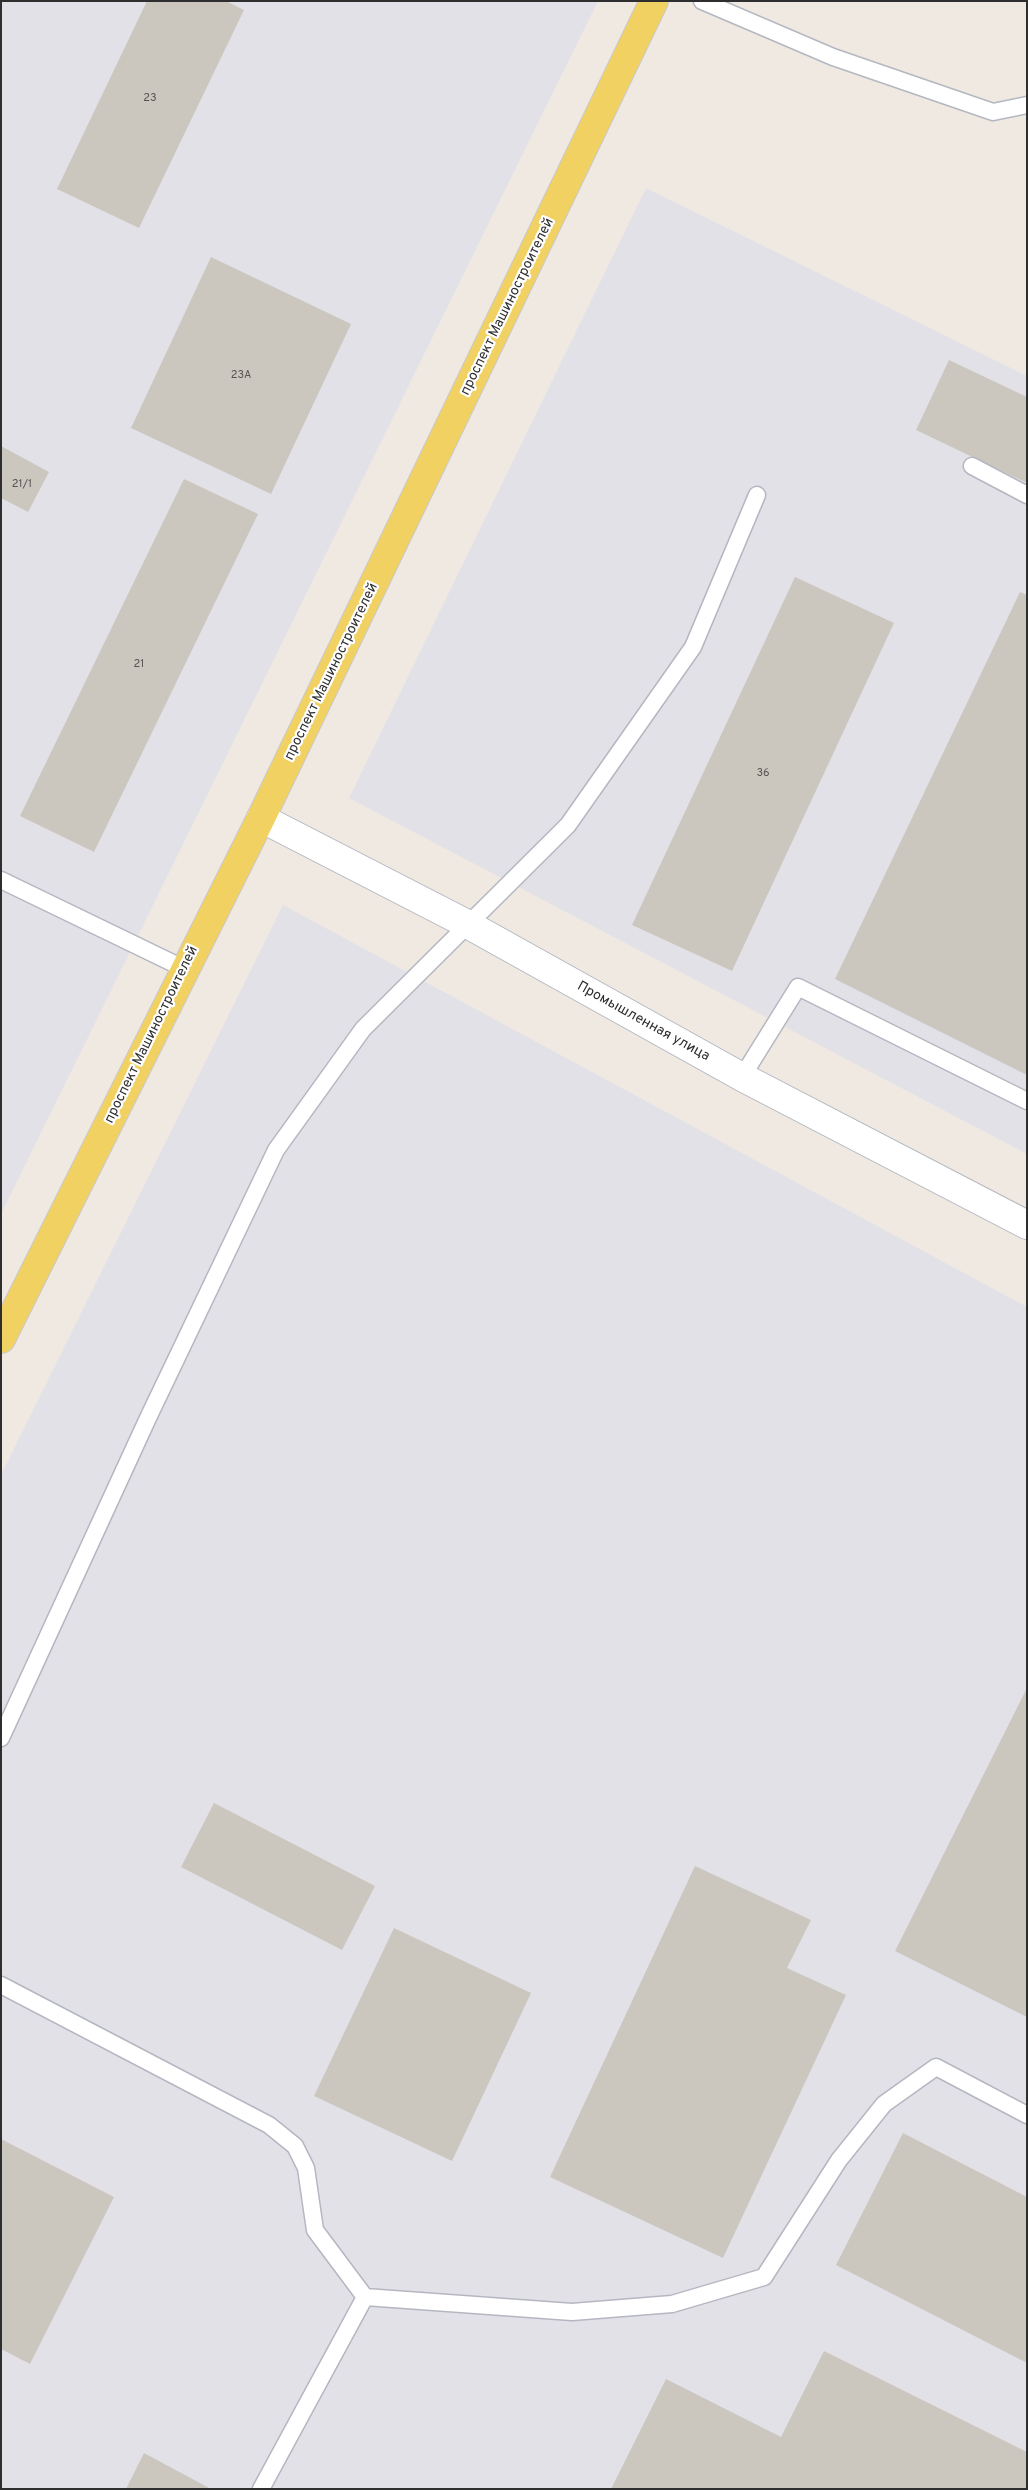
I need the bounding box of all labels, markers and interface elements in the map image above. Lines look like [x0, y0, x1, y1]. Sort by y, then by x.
house number: 23 [143, 92, 157, 106]
street label: проспект Машиностроителей [458, 216, 558, 398]
house number: 23А [231, 369, 251, 383]
house number: 21/1 [12, 478, 32, 492]
street label: проспект Машиностроителей [282, 581, 382, 763]
house number: 21 [134, 658, 144, 672]
house number: 36 [756, 767, 770, 781]
street label: проспект Машиностроителей [102, 944, 202, 1126]
street label: Промышленная улица [574, 978, 712, 1066]

